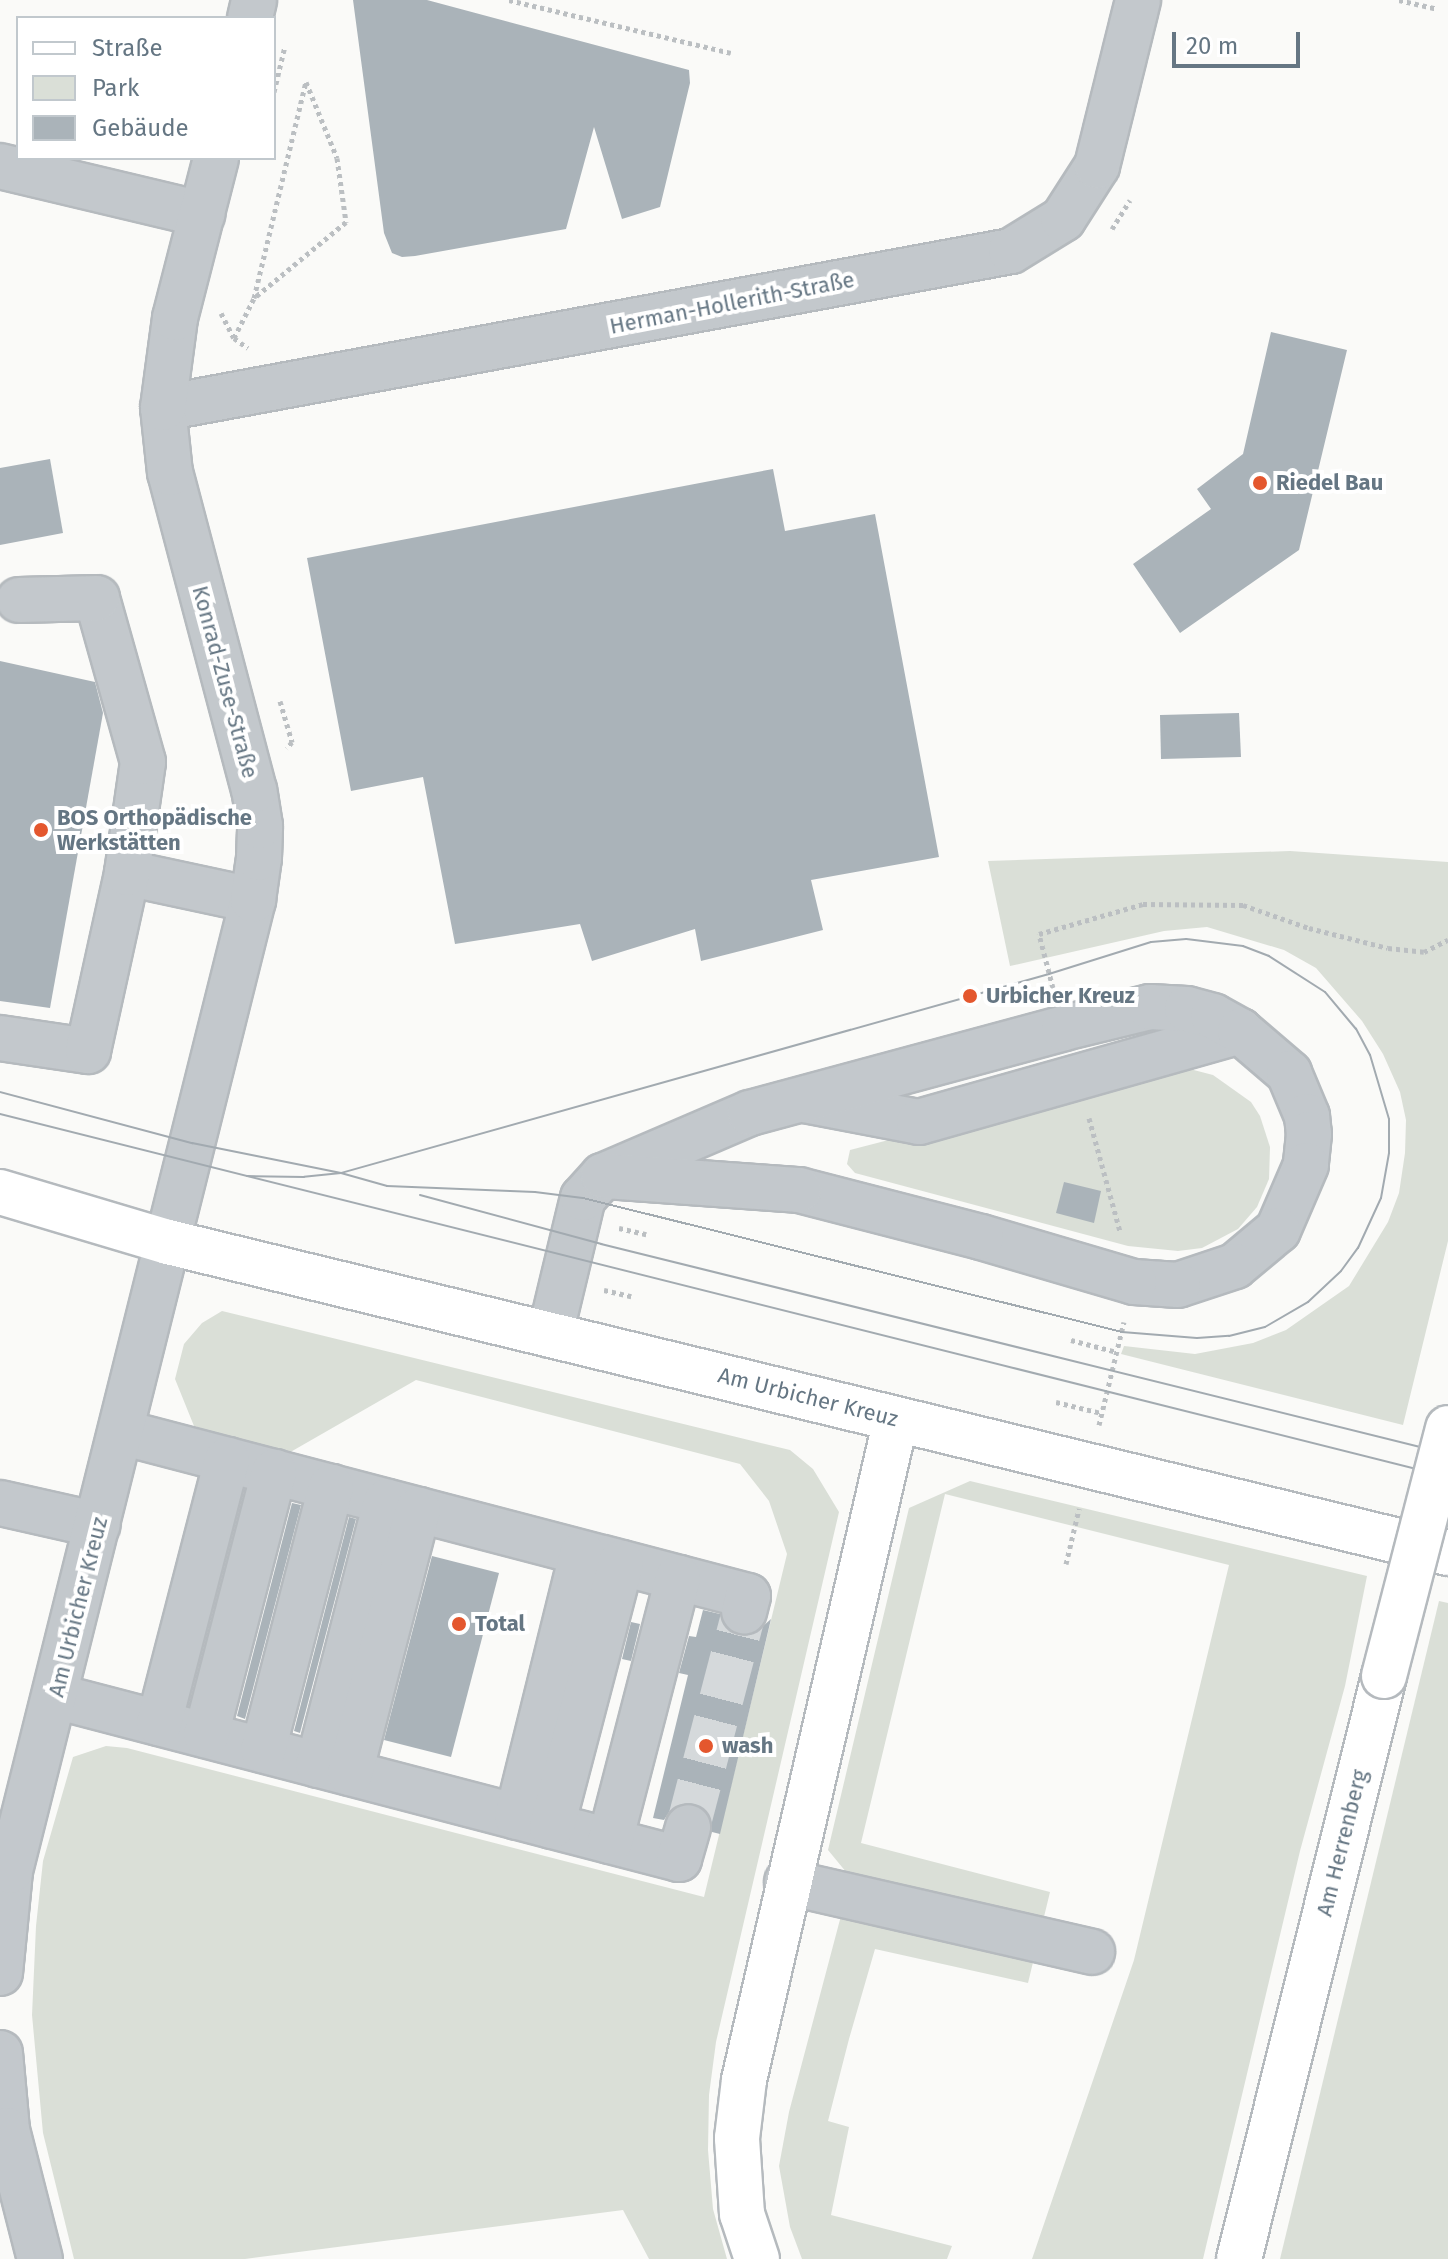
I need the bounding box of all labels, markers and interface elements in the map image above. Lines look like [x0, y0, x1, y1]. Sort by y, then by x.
legend [16, 16, 276, 160]
scale bar [1176, 16, 1304, 66]
text: 20 m [1186, 32, 1238, 60]
text: Straße [92, 34, 163, 62]
text: Park [92, 74, 139, 102]
text: Gebäude [92, 114, 189, 142]
street label: Herman-Hollerith-Straße [607, 266, 857, 340]
place label: Riedel Bau [1276, 470, 1383, 496]
marker: Riedel Bau [1251, 474, 1269, 492]
street label: Konrad-Zuse-Straße [187, 583, 263, 781]
place label: BOS Orthopädische Werkstätten [57, 804, 252, 856]
marker: BOS Orthopädische Werkstätten [32, 821, 50, 839]
place label: Urbicher Kreuz [986, 983, 1135, 1009]
marker: Urbicher Kreuz [961, 987, 979, 1005]
street label: Am Urbicher Kreuz [715, 1362, 901, 1432]
street label: Am Urbicher Kreuz [43, 1514, 113, 1700]
place label: Total [475, 1611, 525, 1637]
marker: Total [450, 1615, 468, 1633]
place label: wash [722, 1733, 773, 1759]
marker: wash [697, 1737, 715, 1755]
street label: Am Herrenberg [1311, 1767, 1373, 1919]

